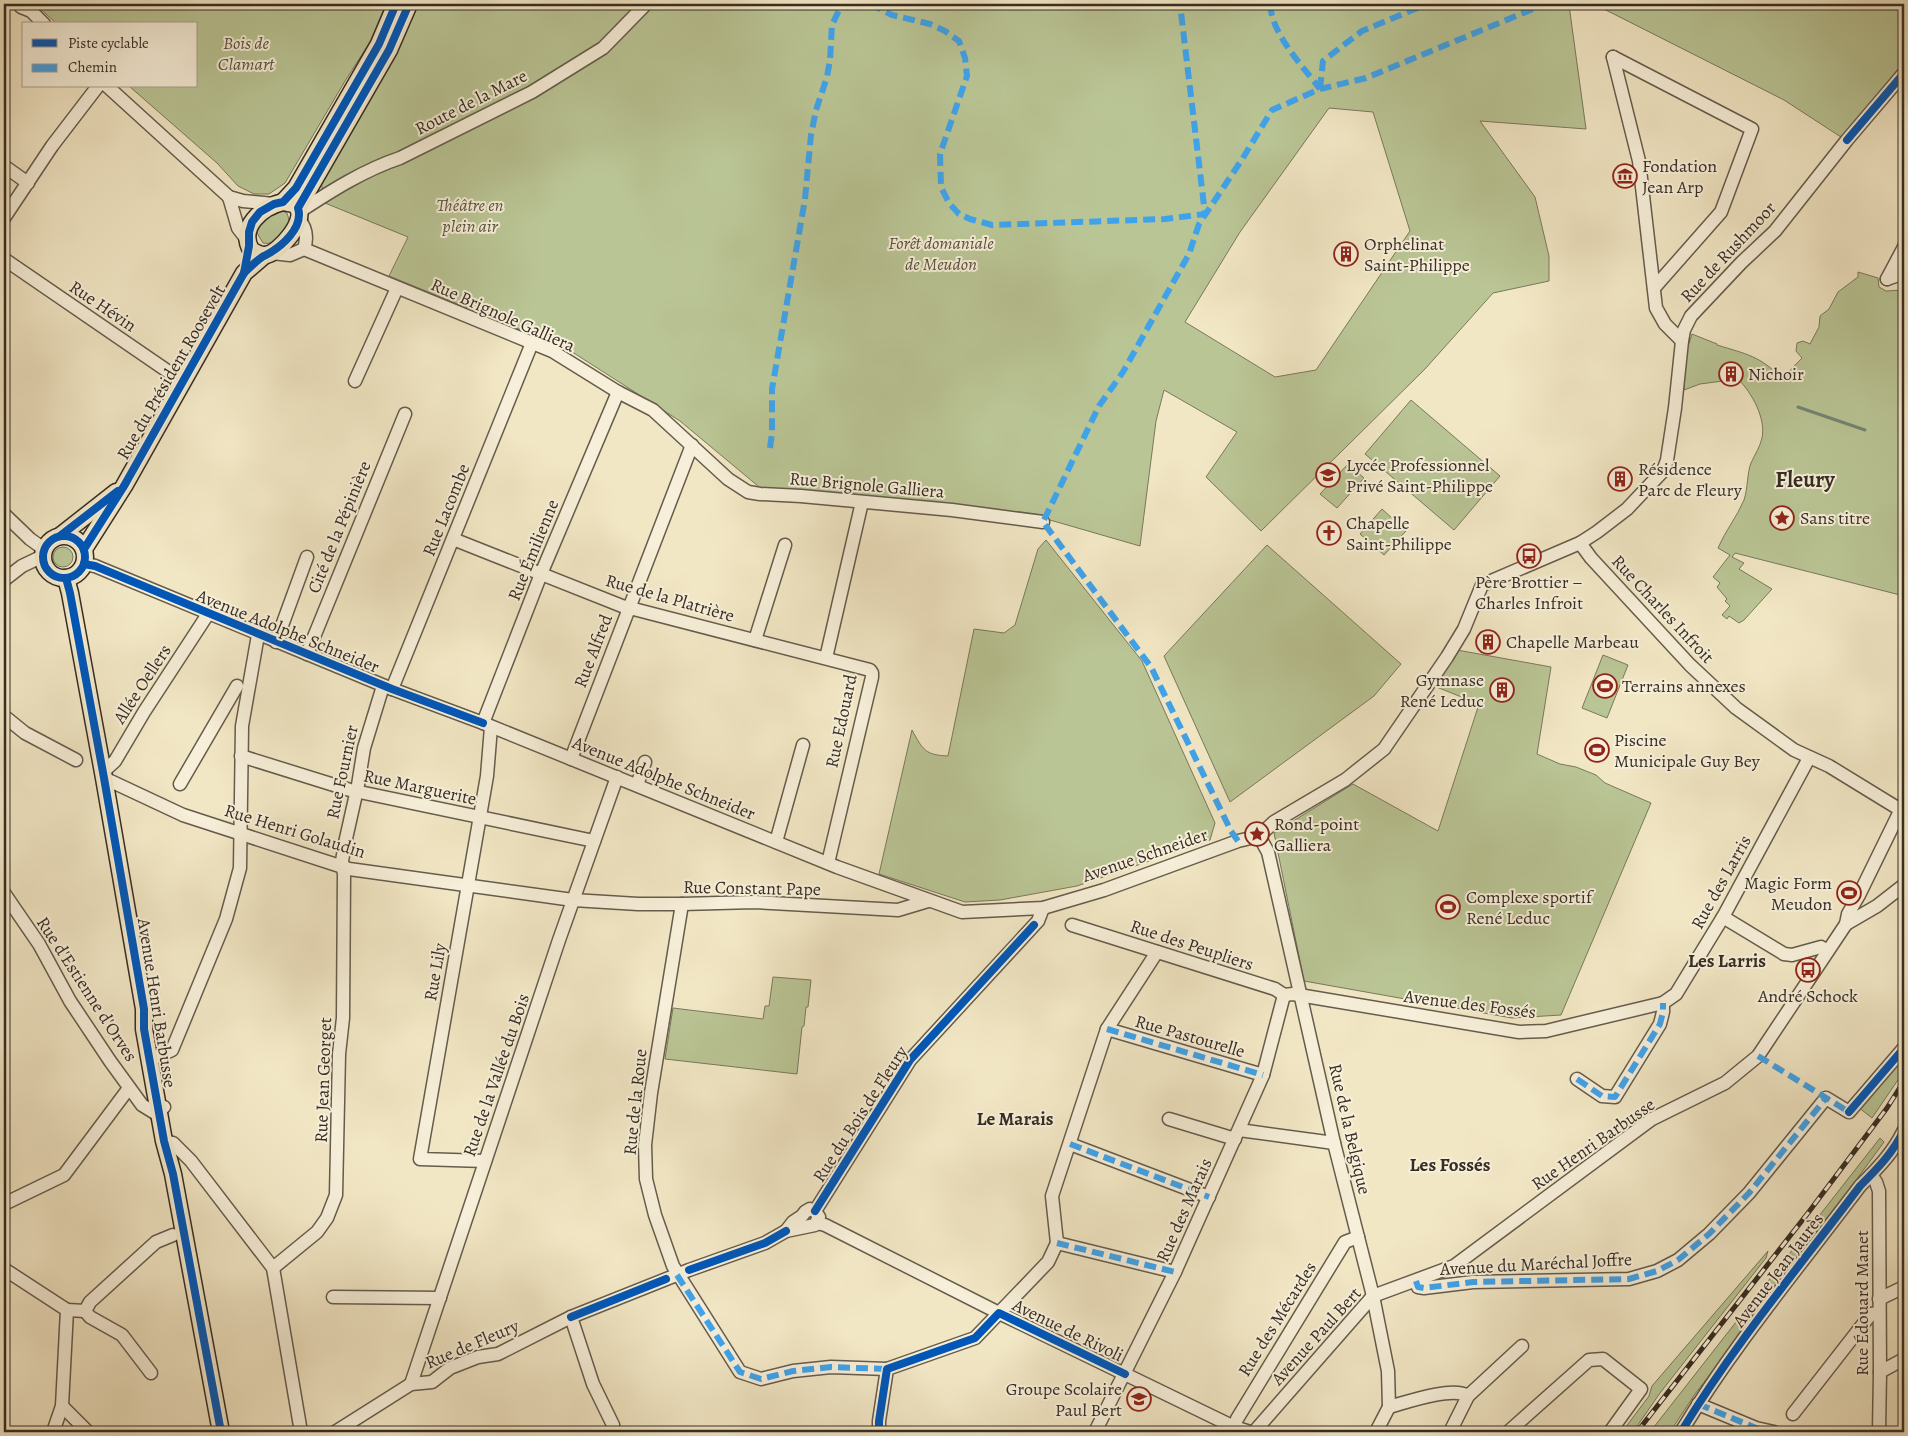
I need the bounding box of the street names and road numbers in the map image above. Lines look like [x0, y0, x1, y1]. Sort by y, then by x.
street label: Route de la Mare [411, 63, 531, 141]
street label: Rue de Rushmoor [1675, 196, 1781, 308]
street label: Rue Brignole Galliera [427, 272, 579, 358]
street label: Rue Hévin [65, 275, 141, 337]
street label: Rue du Président Roosevelt [111, 280, 231, 464]
street label: Cité de la Pépinière [302, 457, 376, 597]
street label: Rue Lacombe [417, 460, 475, 560]
street label: Rue Brignole Galliera [789, 466, 946, 504]
street label: Rue Émilienne [502, 496, 564, 604]
street label: Rue Charles Infroit [1606, 550, 1720, 668]
street label: Rue de la Platrière [603, 568, 737, 628]
street label: Avenue Adolphe Schneider [192, 583, 383, 679]
street label: Rue Alfred [568, 611, 618, 691]
street label: Allée Oellers [107, 640, 177, 729]
street label: Rue Edouard [819, 672, 863, 770]
street label: Rue Fournier [320, 723, 364, 821]
street label: Avenue Adolphe Schneider [568, 730, 759, 826]
street label: Rue Marguerite [361, 763, 479, 811]
street label: Rue Henri Golaudin [222, 798, 369, 864]
street label: Avenue Schneider [1078, 822, 1211, 888]
street label: Rue des Larris [1685, 831, 1757, 933]
street label: Rue Constant Pape [683, 875, 821, 901]
street label: Rue d'Estienne d'Orves [31, 912, 143, 1066]
street label: Rue des Peupliers [1127, 914, 1257, 976]
street label: Avenue Henri Barbusse [132, 916, 182, 1089]
street label: Rue Lily [418, 940, 452, 1003]
street label: Avenue des Fossés [1402, 984, 1537, 1024]
street label: Rue de la Vallée du Bois [457, 990, 535, 1160]
street label: Rue Pastourelle [1132, 1009, 1248, 1063]
street label: Rue Jean Georget [309, 1017, 337, 1143]
street label: Rue du Bois de Fleury [807, 1040, 914, 1187]
street label: Rue de la Roue [617, 1048, 653, 1156]
street label: Rue de la Belgique [1323, 1061, 1377, 1197]
street label: Rue Henri Barbusse [1526, 1092, 1660, 1196]
street label: Rue des Marais [1150, 1154, 1218, 1266]
street label: Avenue Jean Jaurès [1726, 1208, 1829, 1333]
street label: Rue Édouard Manet [1850, 1230, 1874, 1376]
street label: Avenue du Maréchal Joffre [1438, 1247, 1633, 1281]
street label: Rue des Mécardes [1232, 1257, 1322, 1381]
street label: Avenue Paul Bert [1265, 1282, 1367, 1391]
street label: Avenue de Rivoli [1008, 1292, 1127, 1367]
street label: Rue de Fleury [421, 1313, 523, 1375]

